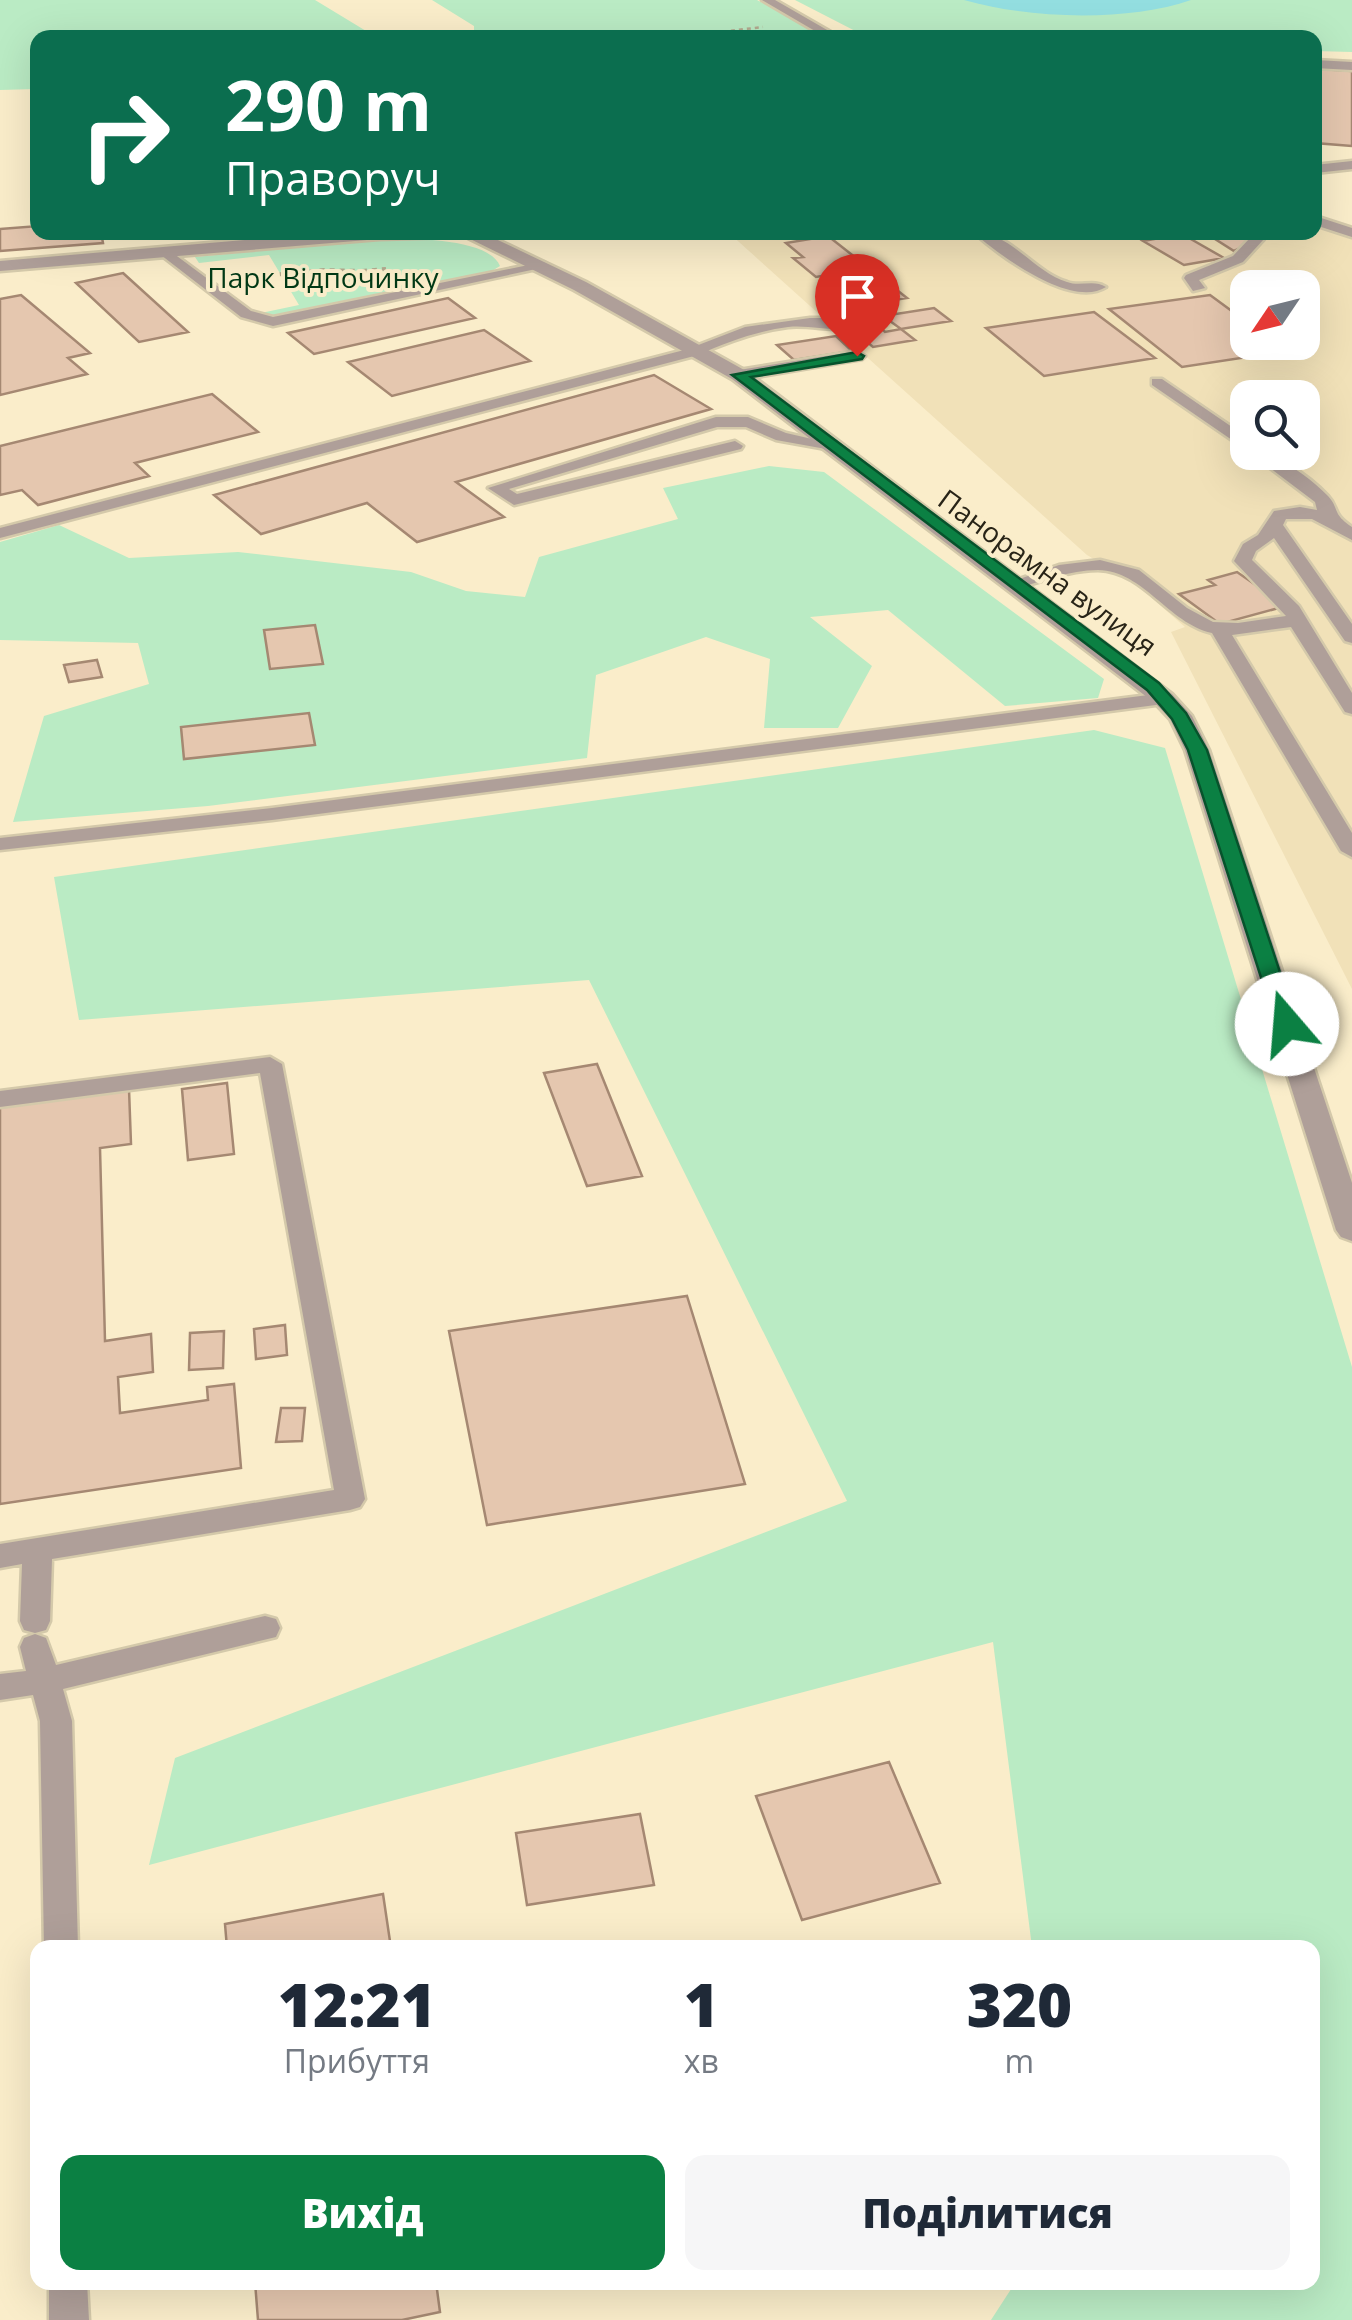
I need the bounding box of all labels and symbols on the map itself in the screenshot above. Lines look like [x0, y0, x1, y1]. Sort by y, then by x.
pin [815, 254, 900, 357]
park label: Парк Відпочинку [207, 258, 440, 296]
north arrow [1230, 270, 1320, 360]
street label: Панорамна вулиця [931, 480, 1165, 664]
position arrow [1235, 972, 1339, 1076]

